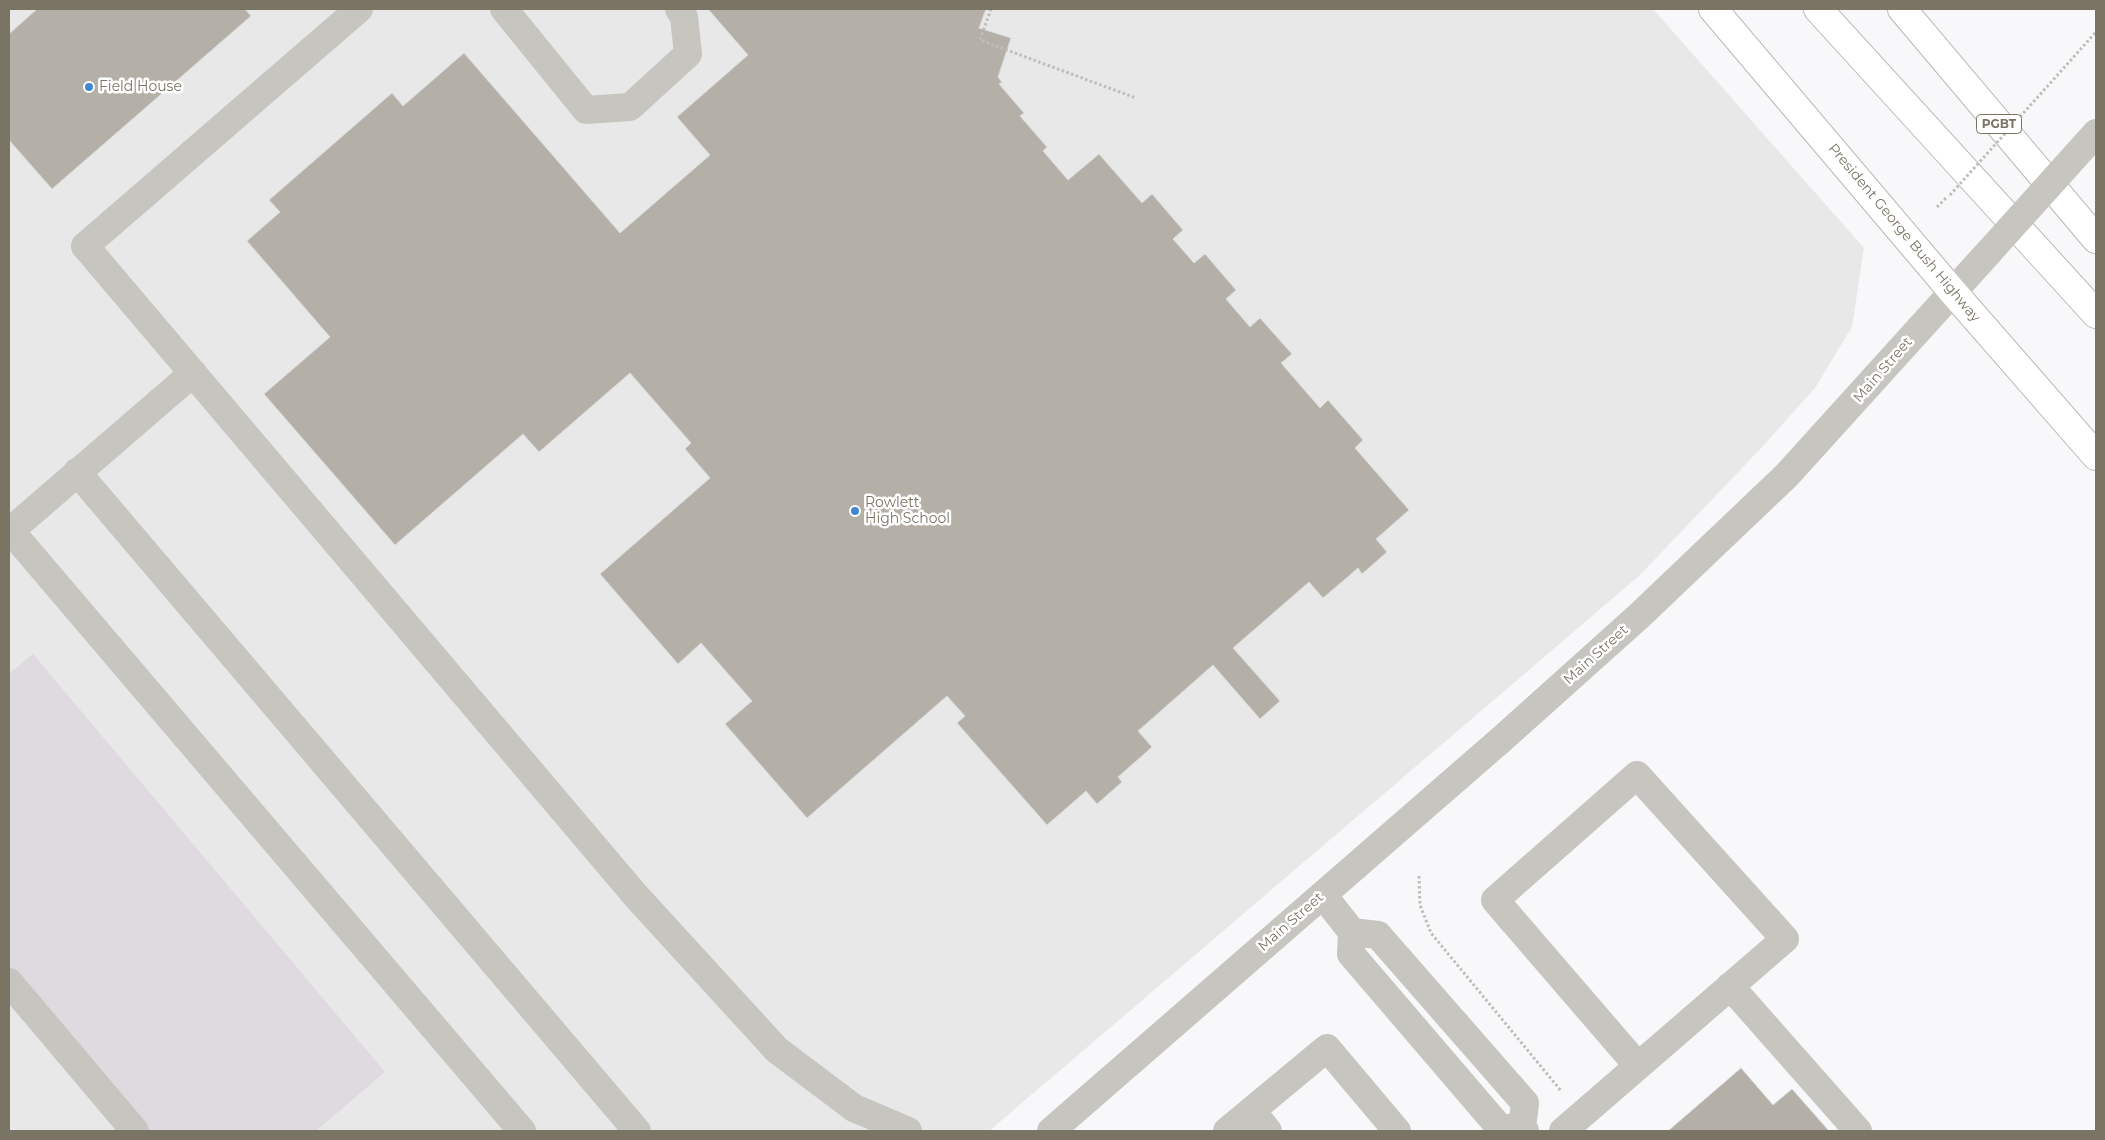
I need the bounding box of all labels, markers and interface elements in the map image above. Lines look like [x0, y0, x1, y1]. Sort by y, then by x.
place label: Field House [99, 79, 182, 95]
marker: Field House [83, 81, 95, 93]
road number: PGBT [1976, 115, 2022, 134]
street label: President George Bush Highway [1824, 140, 1984, 326]
street label: Main Street [1850, 334, 1916, 406]
place label: Rowlett High School [865, 495, 950, 528]
marker: Rowlett High School [849, 505, 861, 517]
street label: Main Street [1560, 622, 1632, 688]
street label: Main Street [1255, 889, 1327, 955]

